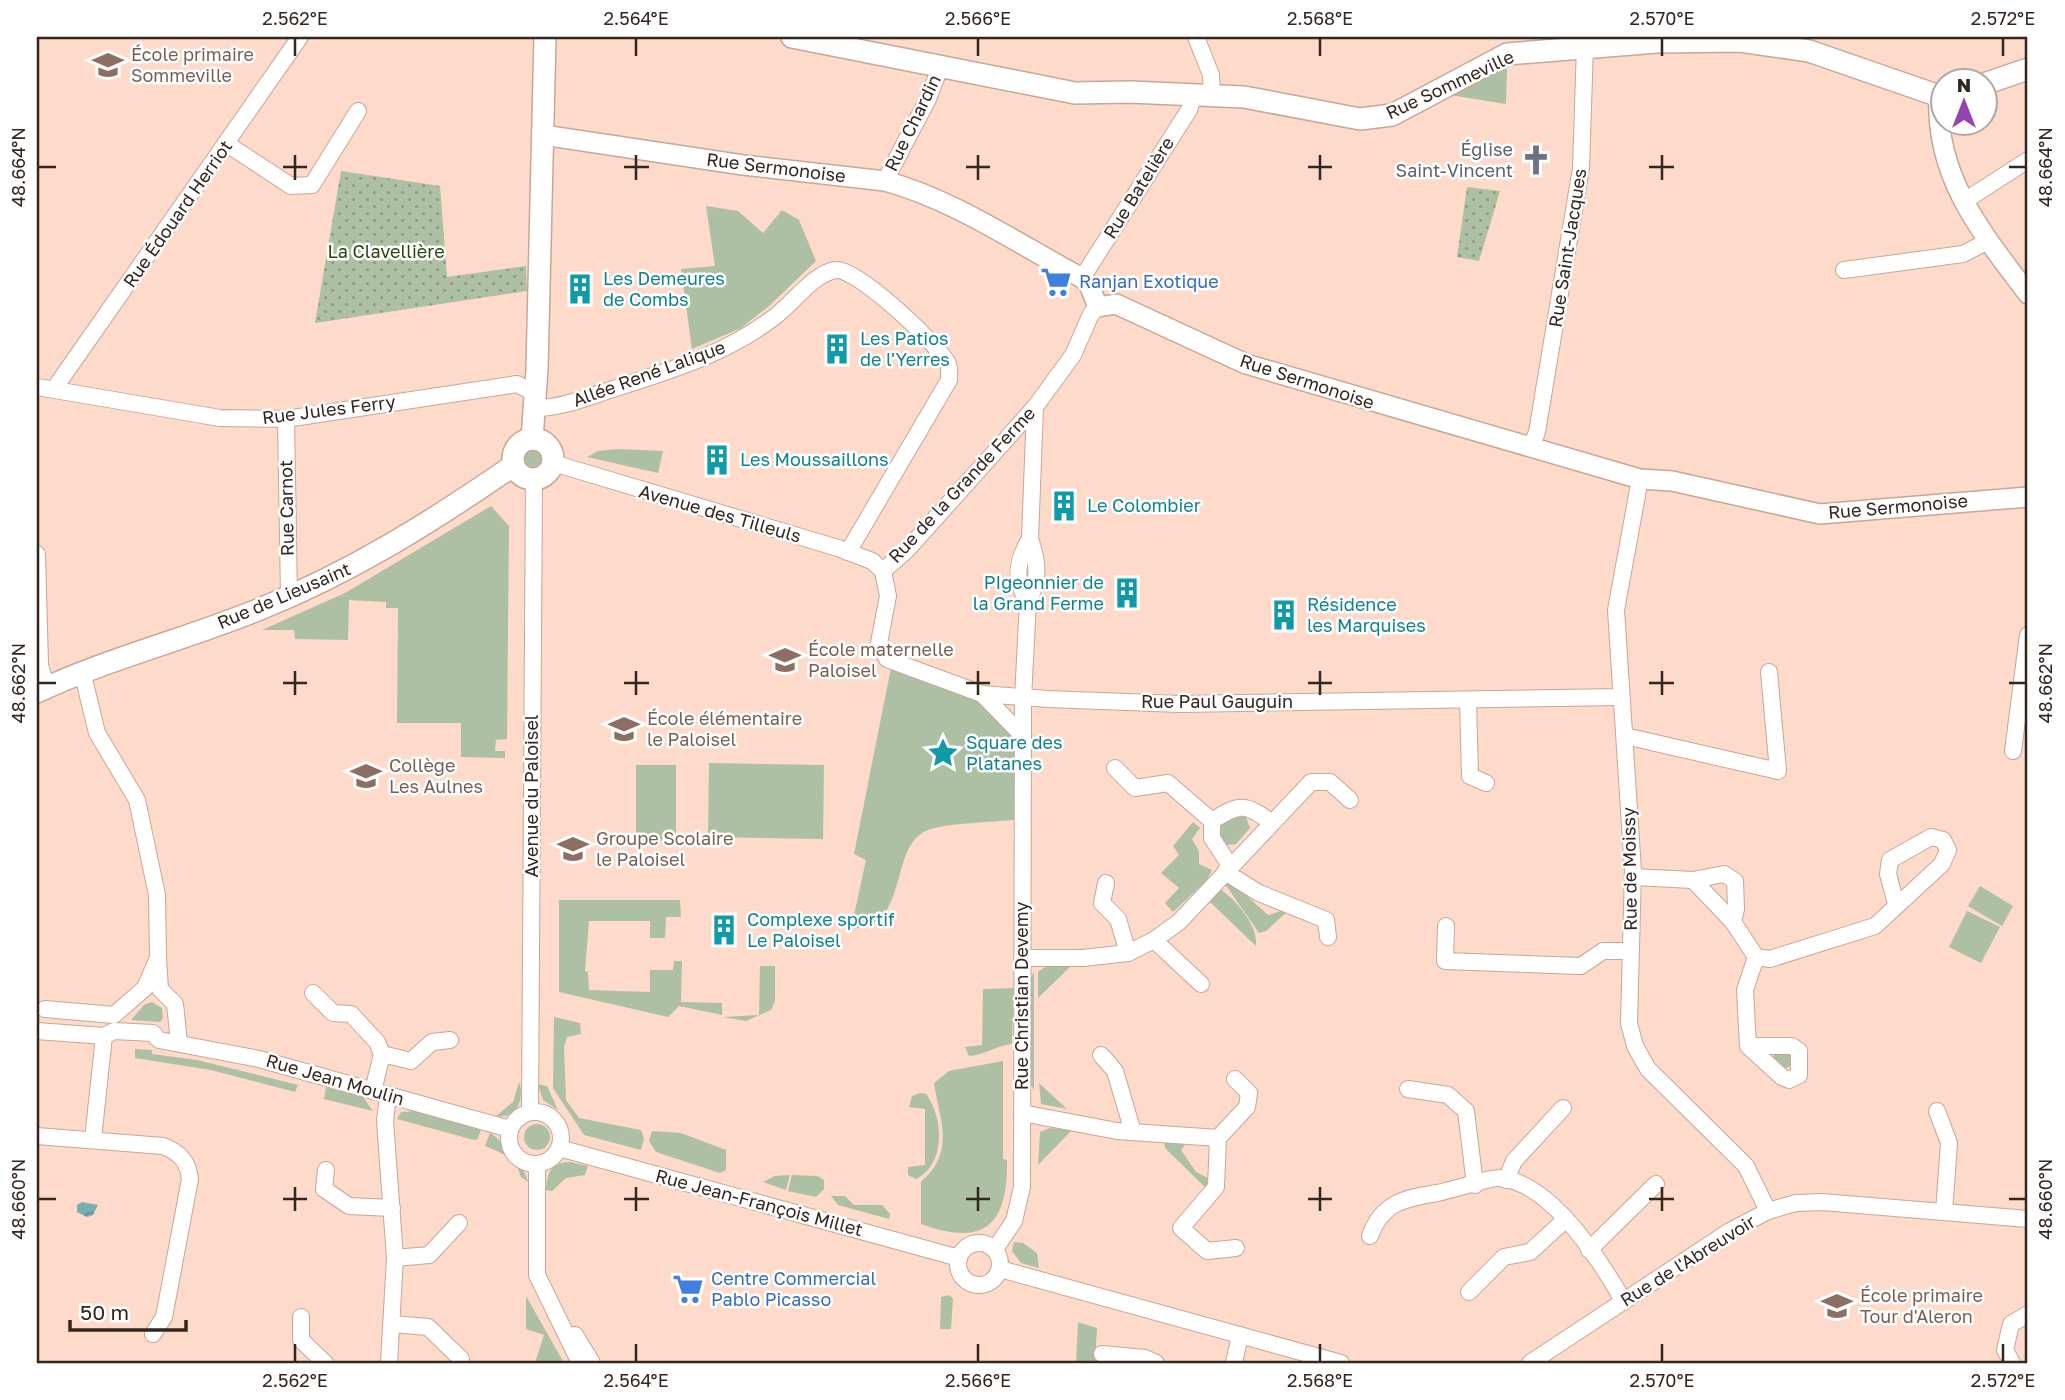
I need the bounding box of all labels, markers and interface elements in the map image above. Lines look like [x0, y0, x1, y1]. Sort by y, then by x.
text: 2.562°E [262, 7, 328, 29]
text: 2.564°E [603, 7, 669, 29]
text: 2.566°E [945, 7, 1011, 29]
text: 2.568°E [1287, 7, 1353, 29]
text: 2.570°E [1630, 7, 1694, 29]
text: 2.572°E [1971, 7, 2035, 29]
place label: École primaire Sommeville [131, 43, 254, 86]
street label: Rue Sommeville [1382, 45, 1517, 123]
school or university icon: École primaire Sommeville [91, 48, 125, 82]
north arrow [1928, 66, 1998, 136]
street label: Rue Chardin [879, 71, 945, 175]
text: N [1957, 73, 1971, 96]
text: 48.664°N [7, 127, 29, 207]
text: 48.664°N [2034, 127, 2056, 207]
street label: Rue Batelière [1098, 133, 1178, 242]
street label: Rue Édouard Herriot [118, 136, 236, 291]
place label: Église Saint-Vincent [1396, 138, 1513, 181]
church icon: Église Saint-Vincent [1519, 143, 1553, 177]
street label: Rue Sermonoise [705, 148, 847, 186]
street label: Rue Saint-Jacques [1544, 167, 1590, 329]
park label: La Clavellière [327, 240, 445, 262]
supermarket icon: Ranjan Exotique [1039, 265, 1073, 299]
place label: Les Demeures de Combs [603, 267, 725, 310]
place label: Ranjan Exotique [1079, 270, 1219, 292]
building icon: Les Demeures de Combs [563, 272, 597, 306]
place label: Les Patios de l'Yerres [860, 327, 950, 370]
building icon: Les Patios de l'Yerres [820, 332, 854, 366]
street label: Allée René Lalique [569, 335, 728, 411]
street label: Rue Sermonoise [1237, 349, 1377, 413]
street label: Rue Jules Ferry [261, 390, 397, 428]
street label: Rue de la Grande Ferme [883, 402, 1039, 567]
building icon: Les Moussaillons [700, 443, 734, 477]
place label: Les Moussaillons [740, 448, 889, 470]
street label: Rue Carnot [274, 460, 298, 556]
street label: Avenue des Tilleuls [637, 479, 804, 547]
building icon: Le Colombier [1047, 489, 1081, 523]
street label: Rue Sermonoise [1827, 489, 1969, 523]
place label: Le Colombier [1087, 494, 1201, 516]
street label: Rue de Lieusaint [214, 557, 354, 633]
place label: PIgeonnier de la Grand Ferme [973, 571, 1104, 614]
building icon: PIgeonnier de la Grand Ferme [1110, 576, 1144, 610]
place label: Résidence les Marquises [1307, 593, 1426, 636]
building icon: Résidence les Marquises [1267, 598, 1301, 632]
place label: École maternelle Paloisel [808, 638, 954, 681]
text: 48.662°N [7, 643, 29, 723]
school or university icon: École maternelle Paloisel [768, 643, 802, 677]
text: 48.662°N [2034, 643, 2056, 723]
street label: Rue Paul Gauguin [1141, 690, 1293, 712]
place label: École élémentaire le Paloisel [647, 707, 802, 750]
school or university icon: École élémentaire le Paloisel [607, 712, 641, 746]
street label: Avenue du Paloisel [520, 714, 542, 878]
place label: Square des Platanes [966, 731, 1062, 774]
place icon: Square des Platanes [926, 736, 960, 770]
place label: Collège Les Aulnes [389, 754, 483, 797]
school or university icon: Collège Les Aulnes [349, 759, 383, 793]
street label: Rue de Moissy [1617, 807, 1641, 931]
place label: Groupe Scolaire le Paloisel [596, 827, 733, 870]
school or university icon: Groupe Scolaire le Paloisel [556, 832, 590, 866]
street label: Rue Christian Devemy [1010, 902, 1032, 1090]
place label: Complexe sportif Le Paloisel [747, 908, 895, 951]
building icon: Complexe sportif Le Paloisel [707, 913, 741, 947]
street label: Rue Jean Moulin [264, 1049, 407, 1109]
text: 48.660°N [7, 1159, 29, 1240]
text: 48.660°N [2034, 1159, 2056, 1240]
street label: Rue Jean-François Millet [653, 1164, 865, 1240]
street label: Rue de l'Abreuvoir [1616, 1210, 1759, 1311]
place label: Centre Commercial Pablo Picasso [711, 1267, 877, 1310]
supermarket icon: Centre Commercial Pablo Picasso [671, 1272, 705, 1306]
place label: École primaire Tour d'Aleron [1860, 1284, 1983, 1327]
scale bar [70, 1288, 186, 1332]
school or university icon: École primaire Tour d'Aleron [1820, 1289, 1854, 1323]
text: 50 m [80, 1299, 129, 1325]
text: 2.562°E [262, 1369, 328, 1391]
text: 2.564°E [603, 1369, 669, 1391]
text: 2.566°E [945, 1369, 1011, 1391]
text: 2.568°E [1287, 1369, 1353, 1391]
text: 2.570°E [1630, 1369, 1694, 1391]
text: 2.572°E [1971, 1369, 2035, 1391]

